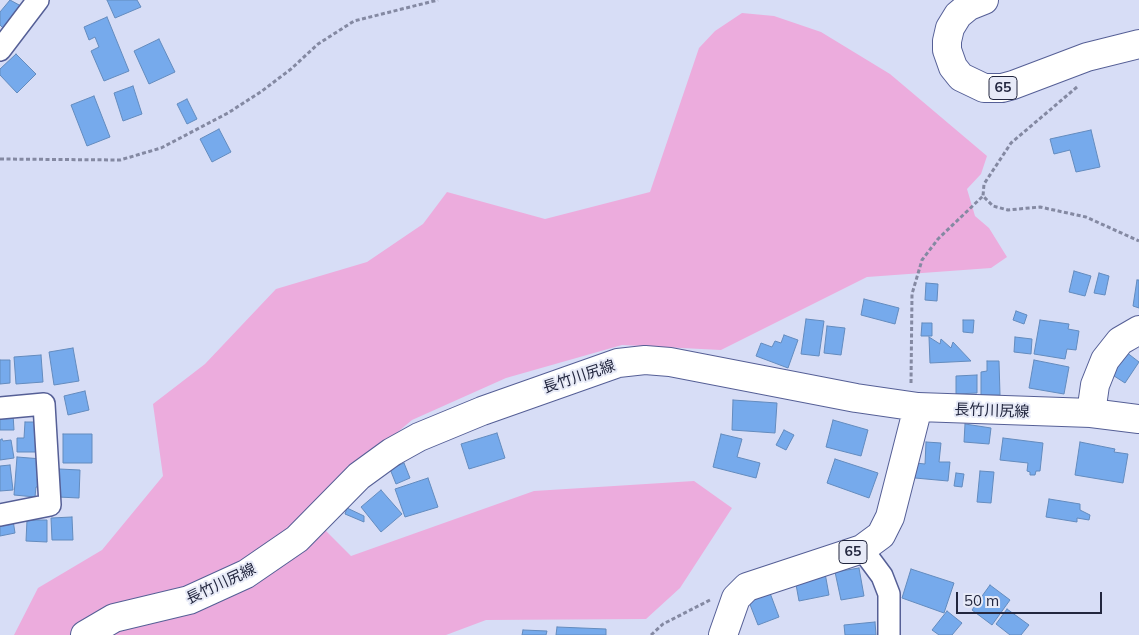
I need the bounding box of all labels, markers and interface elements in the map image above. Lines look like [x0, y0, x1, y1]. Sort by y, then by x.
road number: 65 [989, 76, 1017, 100]
street label: 長竹川尻線 [541, 357, 617, 397]
street label: 長竹川尻線 [954, 401, 1030, 421]
road number: 65 [839, 540, 867, 564]
street label: 長竹川尻線 [183, 560, 259, 608]
scale bar [959, 582, 1105, 614]
text: 50 m [964, 591, 999, 610]

